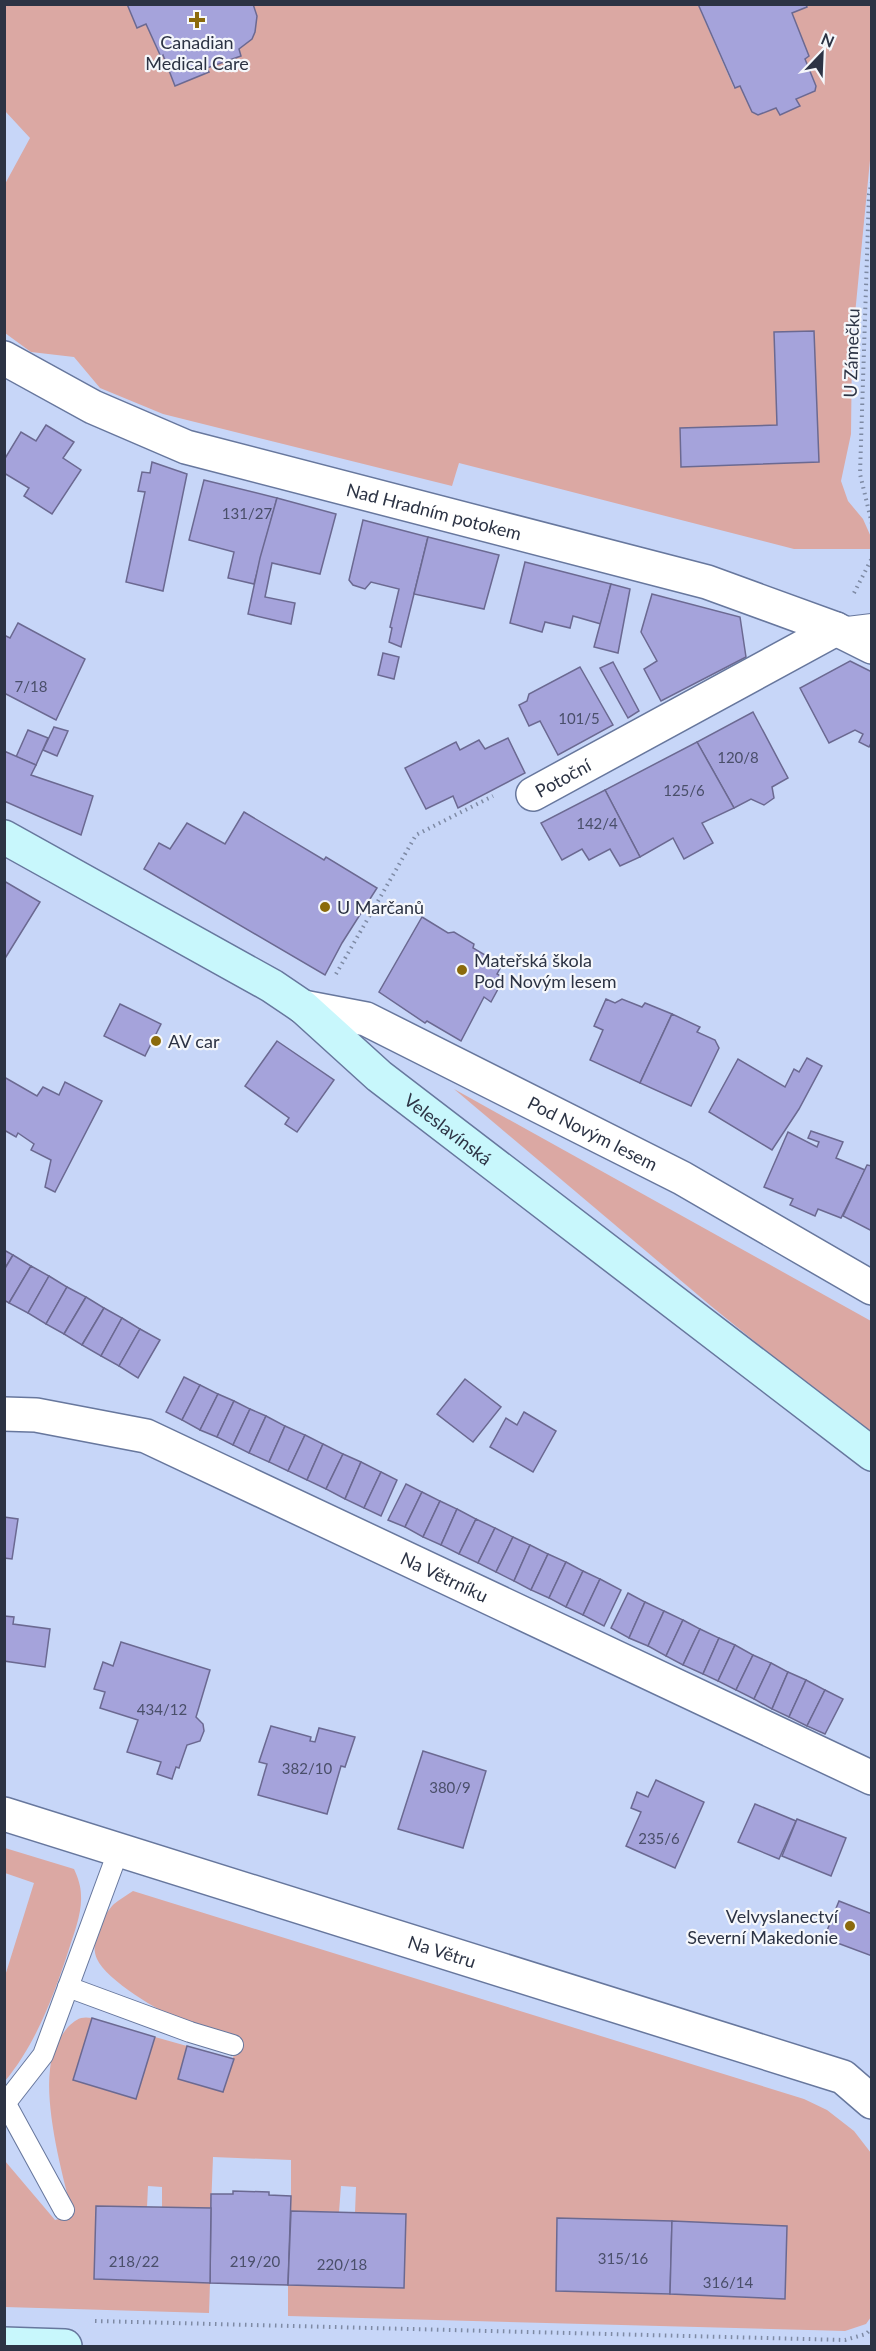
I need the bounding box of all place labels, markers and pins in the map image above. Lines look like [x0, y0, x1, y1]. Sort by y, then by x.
marker: Canadian Medical Care [188, 11, 206, 29]
place label: Canadian Medical Care [145, 31, 249, 74]
place label: U Marčanů [337, 896, 424, 918]
marker: U Marčanů [318, 900, 332, 914]
place label: Mateřská škola Pod Novým lesem [474, 949, 616, 992]
marker: Mateřská škola Pod Novým lesem [455, 963, 469, 977]
place label: AV car [168, 1030, 220, 1052]
marker: AV car [149, 1034, 163, 1048]
place label: Velvyslanectví Severní Makedonie [687, 1905, 839, 1948]
marker: Velvyslanectví Severní Makedonie [843, 1919, 857, 1933]

